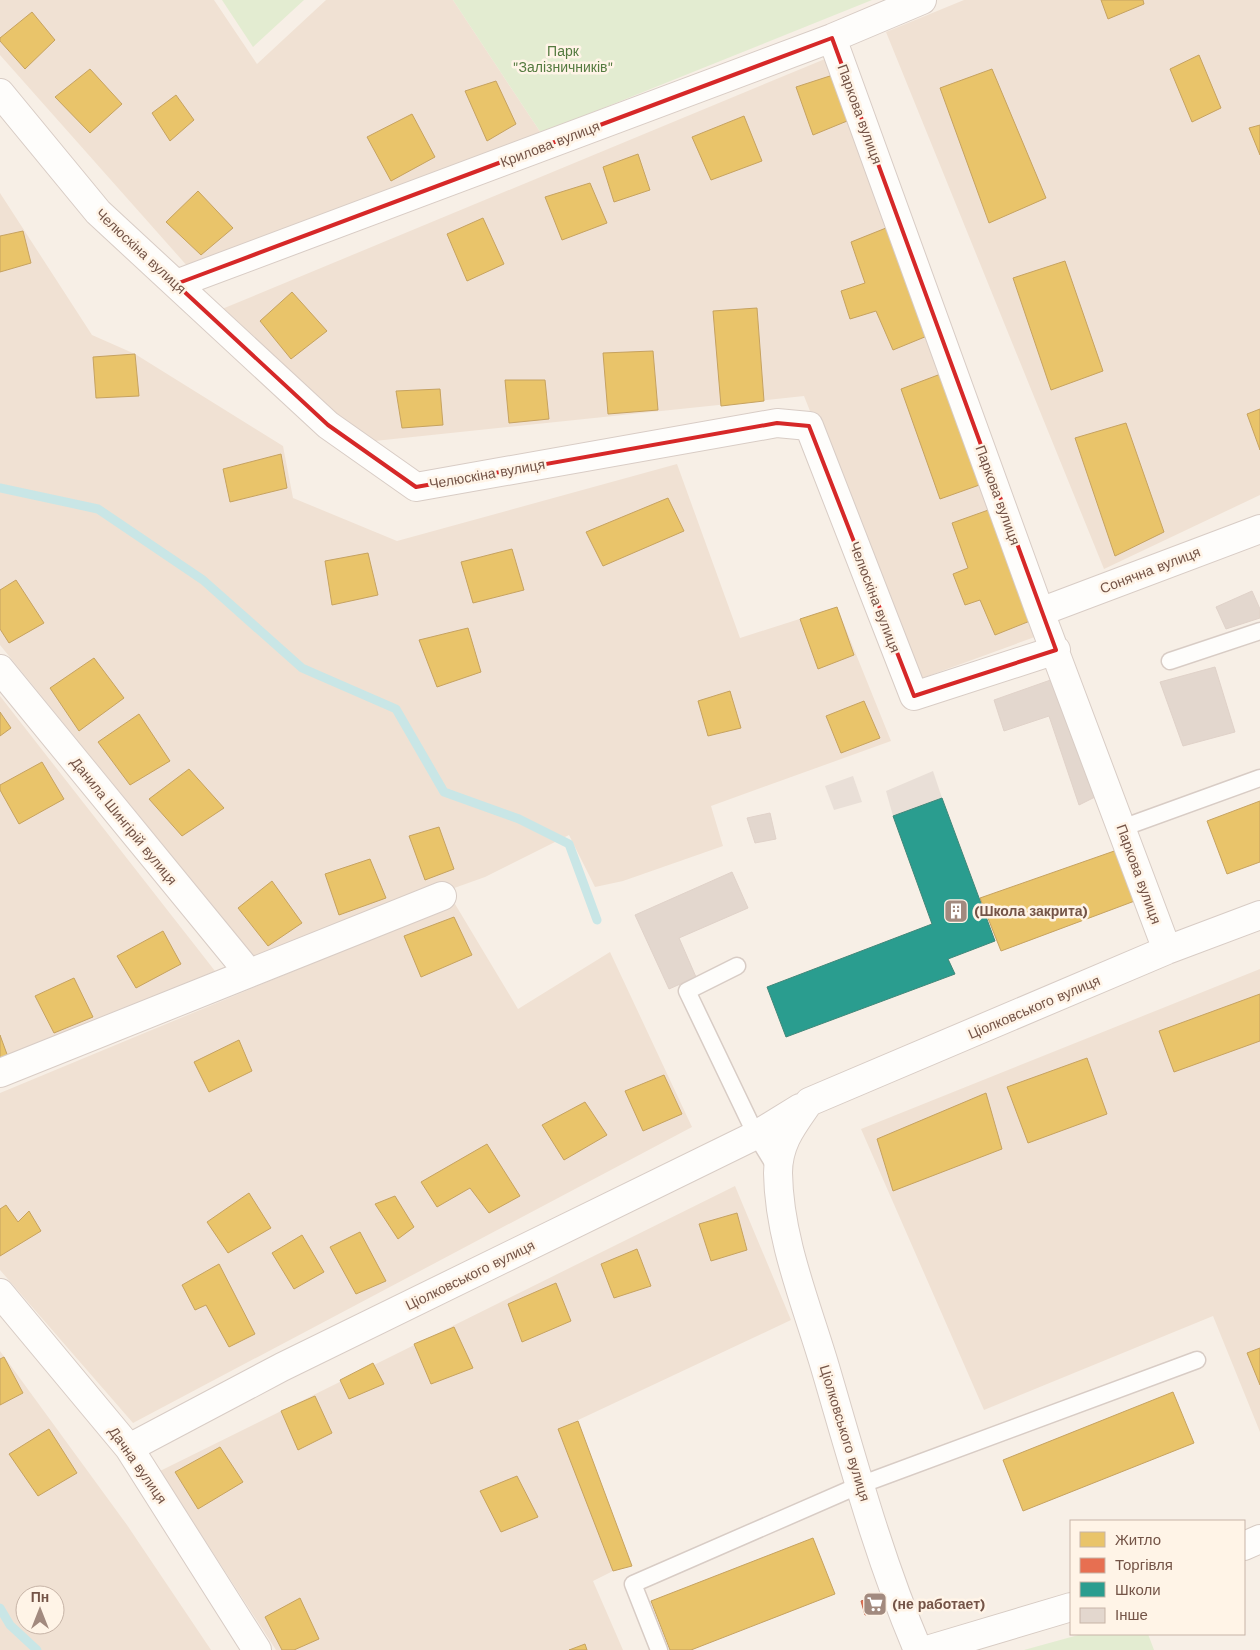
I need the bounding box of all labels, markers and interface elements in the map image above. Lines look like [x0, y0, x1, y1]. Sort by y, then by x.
park label: Парк "Залізничників" [513, 43, 613, 75]
street label: Паркова вулиця [835, 62, 885, 166]
street label: Крилова вулиця [498, 118, 602, 170]
street label: Челюскіна вулиця [93, 205, 189, 297]
street label: Паркова вулиця [973, 443, 1023, 547]
street label: Челюскіна вулиця [428, 456, 546, 492]
street label: Челюскіна вулиця [847, 539, 903, 655]
street label: Сонячна вулиця [1098, 543, 1202, 597]
street label: Данила Шингірій вулиця [68, 754, 180, 888]
street label: Паркова вулиця [1114, 822, 1164, 926]
building icon: (Школа закрита) [943, 898, 969, 924]
place label: (Школа закрита) [974, 903, 1088, 919]
street label: Ціолковського вулиця [966, 972, 1102, 1042]
street label: Ціолковського вулиця [403, 1237, 537, 1313]
street label: Ціолковського вулиця [817, 1363, 873, 1503]
street label: Дачна вулиця [106, 1424, 170, 1506]
legend [1070, 1520, 1245, 1635]
text: Житло [1115, 1531, 1161, 1549]
text: Торгівля [1115, 1556, 1173, 1574]
text: Школи [1115, 1581, 1161, 1599]
north arrow [15, 1585, 65, 1635]
text: Пн [31, 1589, 49, 1605]
supermarket icon: (не работает) [862, 1591, 888, 1617]
place label: (не работает) [892, 1596, 985, 1612]
text: Інше [1115, 1606, 1148, 1624]

